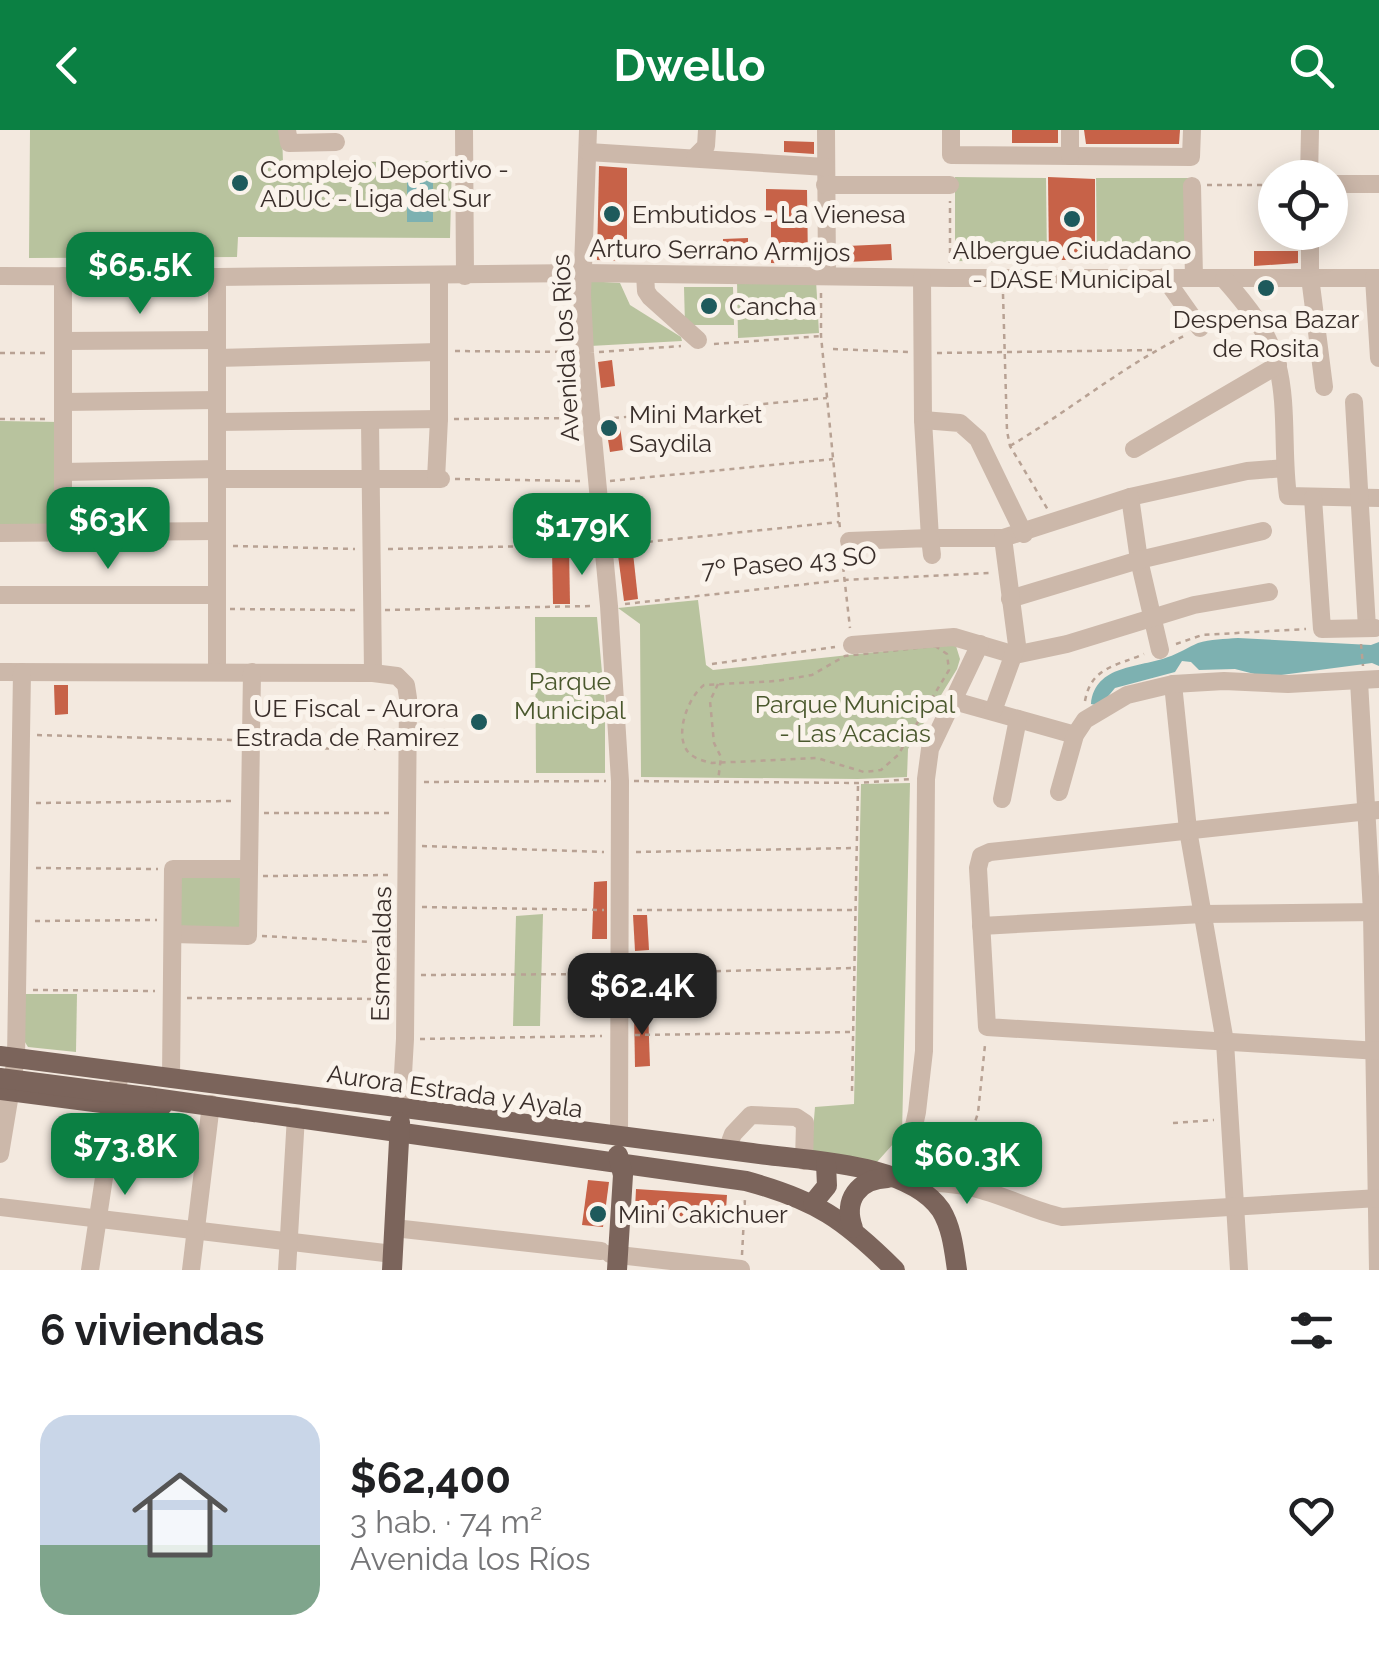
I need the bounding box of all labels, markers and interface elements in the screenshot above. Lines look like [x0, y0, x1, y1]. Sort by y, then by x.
icon: back [40, 38, 95, 93]
icon: search [1284, 38, 1339, 93]
text: Dwello [614, 39, 765, 92]
place label: Complejo Deportivo - ADUC - Liga del Sur [260, 154, 509, 213]
map controls [1258, 160, 1348, 250]
button: locate [1258, 160, 1348, 250]
marker: Complejo Deportivo - ADUC - Liga del Sur [229, 172, 251, 194]
place label: Embutidos - La Vienesa [632, 199, 906, 229]
marker: Embutidos - La Vienesa [601, 203, 623, 225]
marker: Albergue Ciudadano - DASE Municipal [1061, 208, 1083, 230]
pin: $65.5K [59, 232, 221, 317]
street label: Arturo Serrano Armijos [589, 233, 851, 267]
place label: Albergue Ciudadano - DASE Municipal [953, 235, 1191, 294]
text: $65.5K [88, 246, 192, 283]
street label: Avenida los Ríos [545, 253, 585, 443]
marker: Despensa Bazar de Rosita [1255, 277, 1277, 299]
place label: Cancha [729, 291, 816, 321]
marker: Cancha [698, 295, 720, 317]
place label: Despensa Bazar de Rosita [1173, 304, 1359, 363]
place label: Mini Market Saydila [629, 399, 763, 458]
marker: Mini Market Saydila [598, 417, 620, 439]
pin: $63K [49, 487, 167, 572]
pin: $179K [512, 493, 652, 578]
text: $63K [69, 501, 147, 538]
text: $179K [535, 507, 629, 544]
street label: 7º Paseo 43 SO [700, 539, 878, 585]
park label: Parque Municipal [514, 666, 626, 725]
park label: Parque Municipal - Las Acacias [755, 689, 956, 748]
place label: UE Fiscal - Aurora Estrada de Ramirez [236, 693, 459, 752]
marker: UE Fiscal - Aurora Estrada de Ramirez [468, 711, 490, 733]
street label: Esmeraldas [365, 886, 397, 1022]
pin: $62.4K [561, 953, 723, 1038]
text: $62.4K [590, 967, 694, 1004]
street label: Aurora Estrada y Ayala [325, 1058, 585, 1124]
pin: $73.8K [44, 1113, 206, 1198]
pin: $60.3K [886, 1122, 1048, 1207]
text: $73.8K [73, 1127, 177, 1164]
text: $60.3K [914, 1136, 1020, 1173]
place label: Mini Cakichuer [618, 1199, 788, 1229]
marker: Mini Cakichuer [587, 1203, 609, 1225]
icon: filters [1284, 1303, 1339, 1358]
text: 6 viviendas [40, 1306, 265, 1355]
text: $62,400 [350, 1454, 511, 1503]
icon: home [120, 1455, 240, 1575]
icon: heart [1284, 1488, 1339, 1543]
text: 3 hab. · 74 m² [350, 1503, 542, 1540]
text: Avenida los Ríos [350, 1540, 591, 1577]

